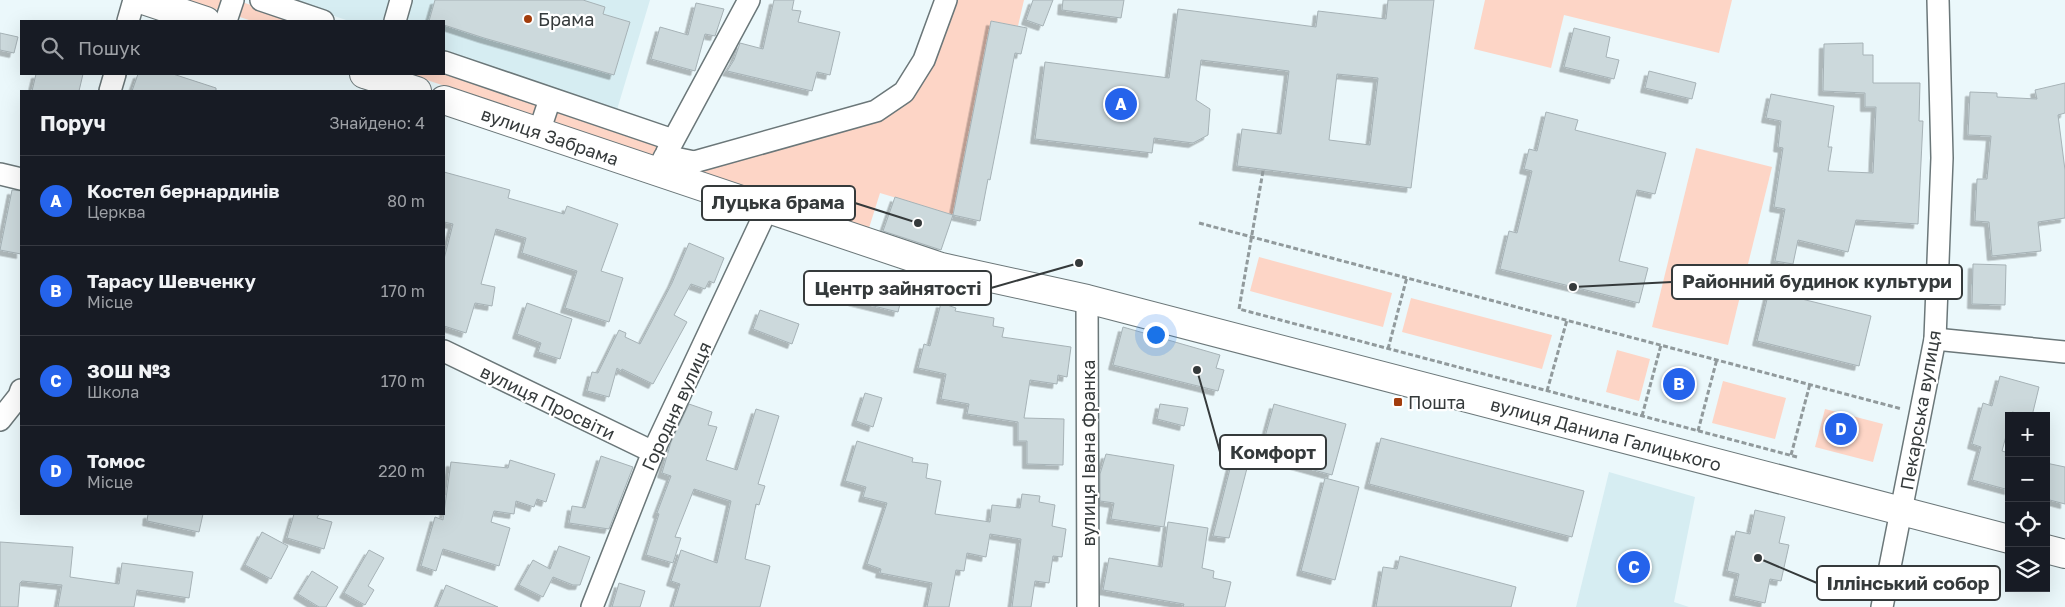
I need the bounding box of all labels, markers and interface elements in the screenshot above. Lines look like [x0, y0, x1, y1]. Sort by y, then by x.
place label: Брама [538, 8, 594, 30]
marker: Брама [522, 13, 534, 25]
search box [20, 20, 445, 75]
icon: search [38, 34, 66, 62]
text: Пошук [78, 36, 141, 59]
pin: A [1105, 85, 1137, 123]
street label: вулиця Забрама [478, 102, 622, 170]
text: Поруч [40, 110, 106, 136]
text: Знайдено: 4 [329, 113, 425, 133]
text: Костел бернардинів [87, 179, 280, 202]
callout: Луцька брама [702, 186, 855, 220]
text: Луцька брама [711, 190, 845, 213]
text: A [50, 191, 62, 211]
text: 80 m [387, 191, 425, 211]
text: Церква [87, 202, 145, 222]
callout: Районний будинок культури [1672, 265, 1962, 299]
text: Тарасу Шевченку [87, 269, 256, 292]
text: Районний будинок культури [1682, 269, 1952, 292]
callout: Центр зайнятості [804, 271, 991, 305]
text: Центр зайнятості [815, 276, 981, 299]
text: B [50, 281, 62, 301]
text: 170 m [381, 281, 425, 301]
text: Місце [87, 292, 133, 312]
your location [1143, 322, 1169, 348]
street label: Пекарська вулиця [1895, 328, 1945, 492]
street label: Городня вулиця [636, 338, 716, 474]
text: ЗОШ №3 [87, 359, 171, 382]
street label: вулиця Просвіти [477, 360, 619, 444]
street label: вулиця Івана Франка [1077, 360, 1099, 546]
pin: B [1663, 365, 1695, 403]
text: C [50, 371, 62, 391]
text: 170 m [381, 371, 425, 391]
text: Школа [87, 382, 139, 402]
place label: Пошта [1408, 391, 1466, 413]
street label: вулиця Данила Галицького [1488, 393, 1724, 475]
marker: Пошта [1392, 396, 1404, 408]
pin: D [1825, 410, 1857, 448]
map controls [2005, 412, 2050, 592]
button: + [2005, 412, 2050, 457]
callout: Комфорт [1220, 435, 1326, 469]
text: Комфорт [1230, 440, 1316, 463]
text: Томос [87, 449, 145, 472]
button: − [2005, 457, 2050, 502]
text: D [50, 461, 62, 481]
text: 220 m [378, 461, 425, 481]
text: Місце [87, 472, 133, 492]
button: locate [2005, 502, 2050, 547]
button: layers [2005, 547, 2050, 592]
pin: C [1618, 548, 1650, 586]
callout: Іллінський собор [1817, 566, 2000, 600]
text: Іллінський собор [1826, 571, 1990, 594]

